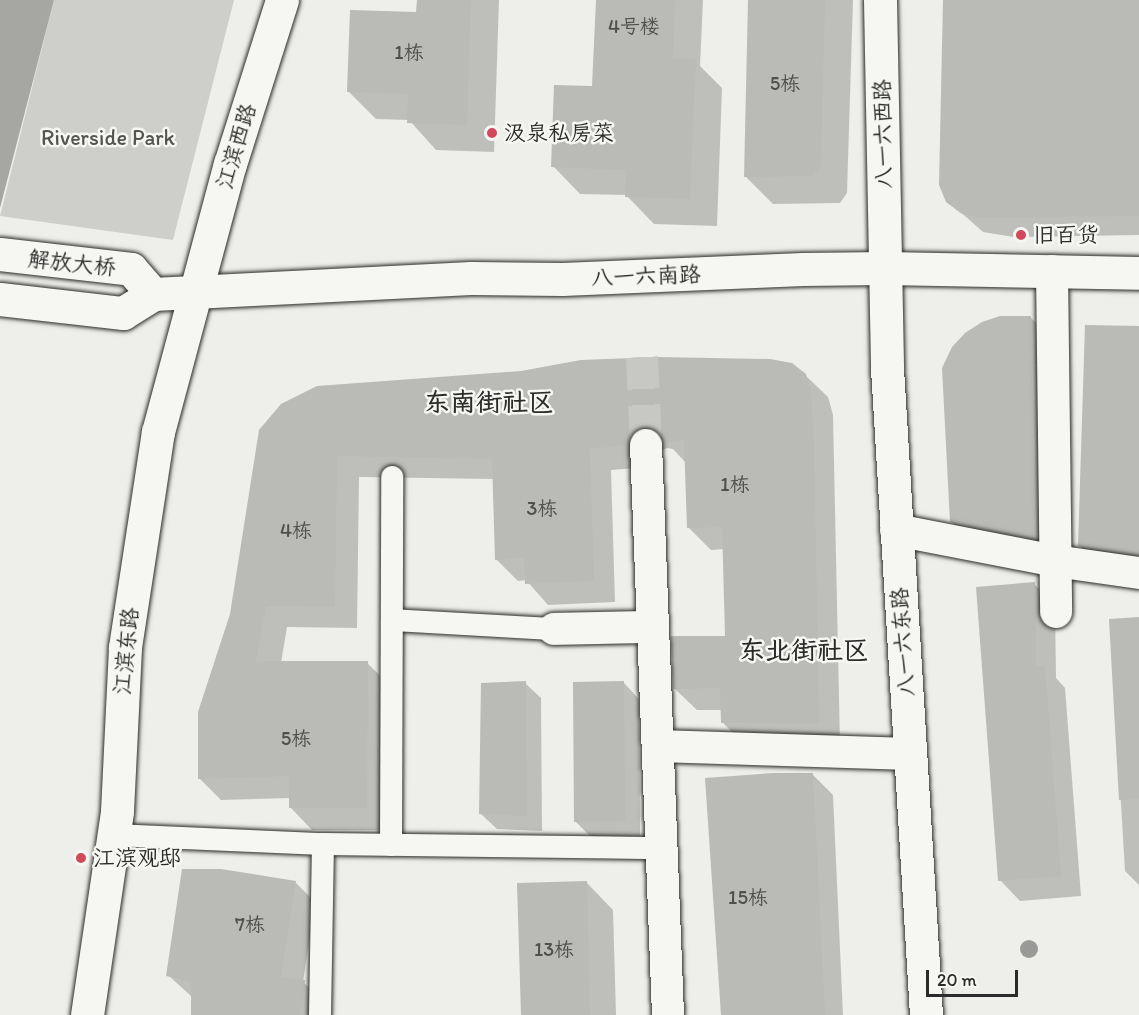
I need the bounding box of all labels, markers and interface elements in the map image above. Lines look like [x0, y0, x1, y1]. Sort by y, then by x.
house number: 4号楼 [608, 14, 660, 38]
house number: 1栋 [394, 40, 424, 64]
house number: 5栋 [770, 71, 800, 95]
street label: 八一六西路 [869, 79, 897, 189]
street label: 江滨西路 [211, 100, 261, 192]
place label: 汲泉私房菜 [504, 120, 614, 146]
park label: Riverside Park [41, 125, 175, 151]
marker: 汲泉私房菜 [485, 126, 499, 140]
place label: 旧百货 [1033, 222, 1099, 248]
marker: 旧百货 [1014, 228, 1028, 242]
street label: 解放大桥 [27, 245, 117, 281]
street label: 八一六南路 [591, 261, 701, 291]
district label: 东南街社区 [424, 387, 554, 419]
house number: 1栋 [720, 472, 750, 496]
house number: 3栋 [527, 496, 557, 520]
house number: 4栋 [280, 518, 312, 542]
street label: 八一六东路 [886, 586, 920, 698]
street label: 江滨东路 [108, 606, 144, 696]
district label: 东北街社区 [739, 635, 869, 667]
house number: 5栋 [281, 726, 311, 750]
place label: 江滨观邸 [93, 845, 181, 871]
marker: 江滨观邸 [74, 851, 88, 865]
house number: 15栋 [728, 885, 768, 909]
house number: 7栋 [235, 912, 265, 936]
house number: 13栋 [534, 937, 574, 961]
scale bar [929, 958, 1020, 996]
text: 20 m [937, 969, 977, 991]

